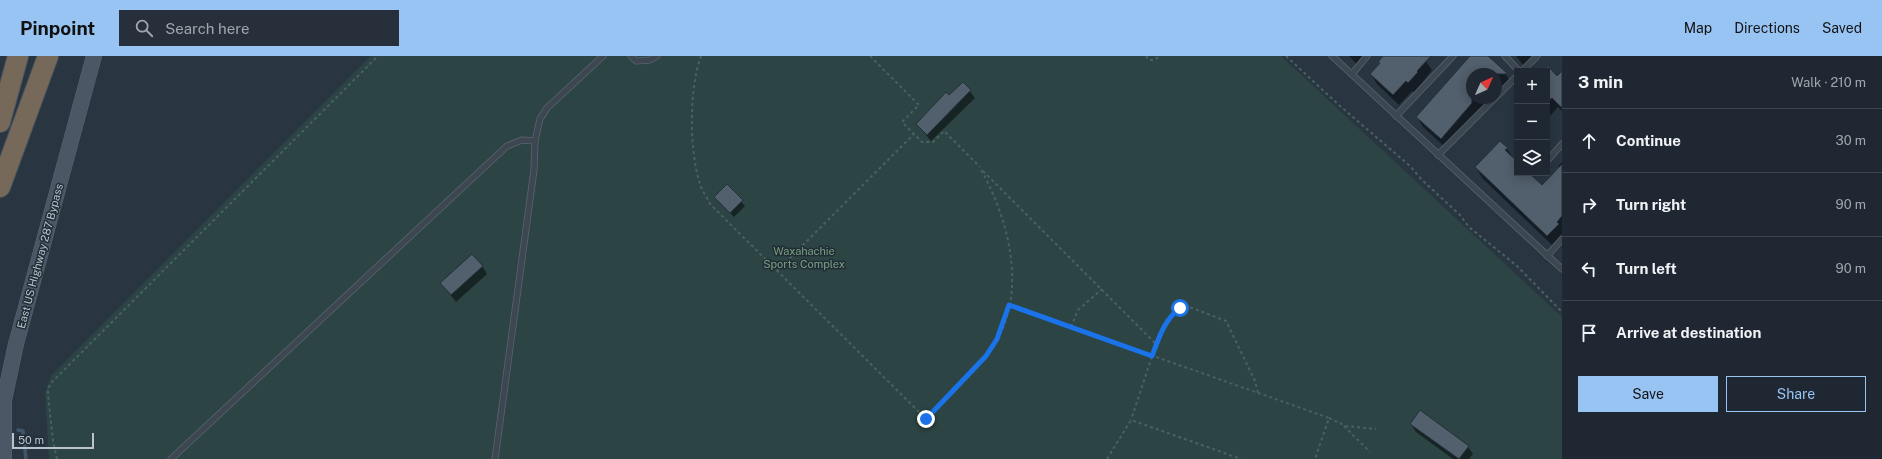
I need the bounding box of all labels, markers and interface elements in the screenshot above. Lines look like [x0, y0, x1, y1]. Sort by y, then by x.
search box [119, 10, 399, 46]
text: Pinpoint [20, 17, 95, 39]
icon: search [133, 17, 155, 39]
text: Search here [165, 20, 249, 37]
text: Map [1684, 20, 1712, 36]
text: Directions [1734, 20, 1800, 36]
text: Saved [1822, 20, 1862, 36]
north arrow [1466, 68, 1502, 104]
map controls [1514, 68, 1550, 176]
button: + [1514, 68, 1550, 104]
text: 3 min [1578, 72, 1623, 92]
text: Walk · 210 m [1791, 75, 1866, 90]
button: − [1514, 104, 1550, 140]
icon: ahead [1578, 130, 1600, 152]
text: Continue [1616, 132, 1681, 149]
text: 30 m [1836, 133, 1866, 148]
button: layers [1514, 140, 1550, 176]
street label: East US Highway 287 Bypass [15, 182, 65, 330]
icon: right [1578, 194, 1600, 216]
text: Turn right [1616, 196, 1686, 213]
text: 90 m [1836, 197, 1866, 212]
park label: Waxahachie Sports Complex [763, 245, 845, 270]
icon: left [1578, 258, 1600, 280]
text: Turn left [1616, 260, 1677, 277]
text: 90 m [1836, 261, 1866, 276]
route start [1171, 299, 1189, 317]
icon: arrive [1578, 322, 1600, 344]
text: Arrive at destination [1616, 324, 1761, 341]
button: Save [1578, 376, 1718, 412]
button: Share [1726, 376, 1866, 412]
route end [917, 410, 935, 428]
scale bar [12, 431, 94, 450]
text: 50 m [18, 434, 44, 446]

